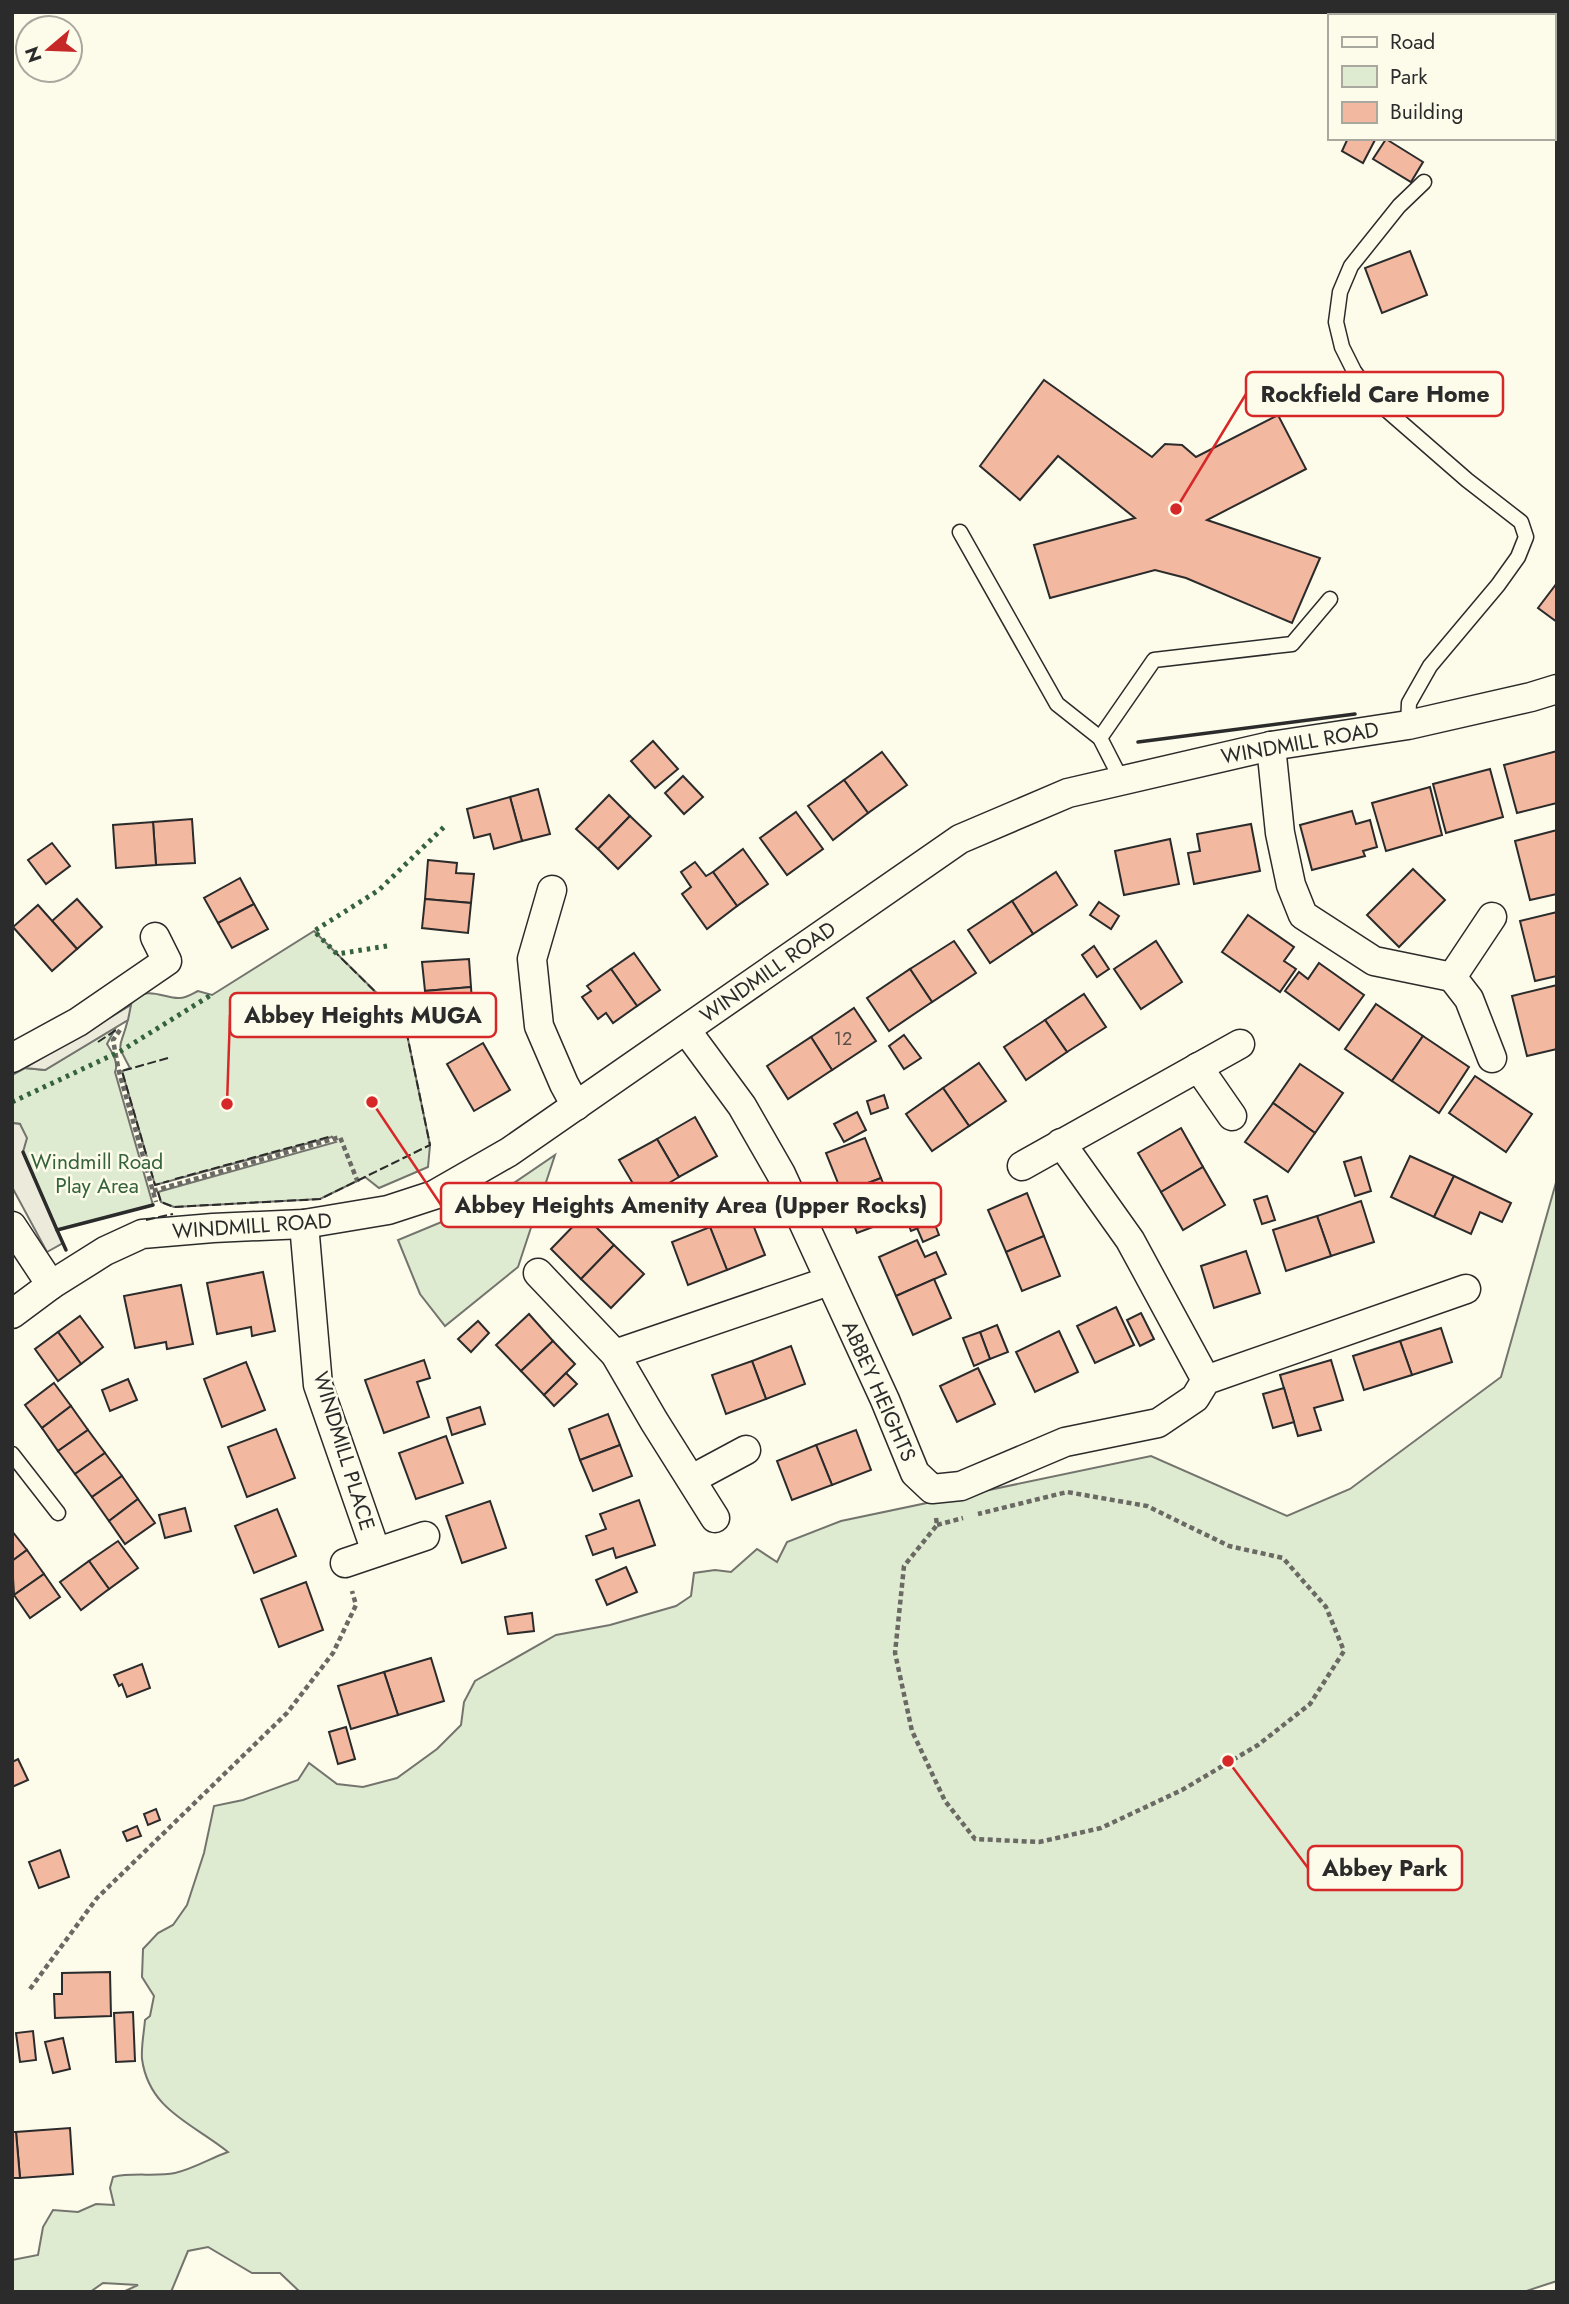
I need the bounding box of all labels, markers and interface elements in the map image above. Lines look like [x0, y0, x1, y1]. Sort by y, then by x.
north arrow [14, 14, 84, 84]
legend [1328, 14, 1555, 140]
text: Road [1390, 27, 1435, 57]
text: N [18, 43, 49, 66]
text: Park [1390, 62, 1428, 92]
text: Building [1390, 97, 1463, 127]
callout: Rockfield Care Home [1246, 372, 1503, 416]
text: Rockfield Care Home [1260, 377, 1490, 411]
street label: WINDMILL ROAD [1219, 714, 1381, 772]
street label: WINDMILL ROAD [694, 914, 842, 1030]
callout: Abbey Heights MUGA [230, 993, 496, 1037]
text: Abbey Heights MUGA [243, 998, 482, 1032]
house number: 12 [834, 1026, 852, 1052]
park label: Windmill Road Play Area [31, 1147, 163, 1201]
callout: Abbey Heights Amenity Area (Upper Rocks) [441, 1183, 941, 1227]
text: Abbey Heights Amenity Area (Upper Rocks) [454, 1188, 927, 1222]
street label: WINDMILL ROAD [171, 1205, 333, 1247]
street label: ABBEY HEIGHTS [835, 1316, 923, 1466]
street label: WINDMILL PLACE [306, 1368, 382, 1534]
callout: Abbey Park [1308, 1846, 1462, 1890]
text: Abbey Park [1321, 1851, 1449, 1885]

